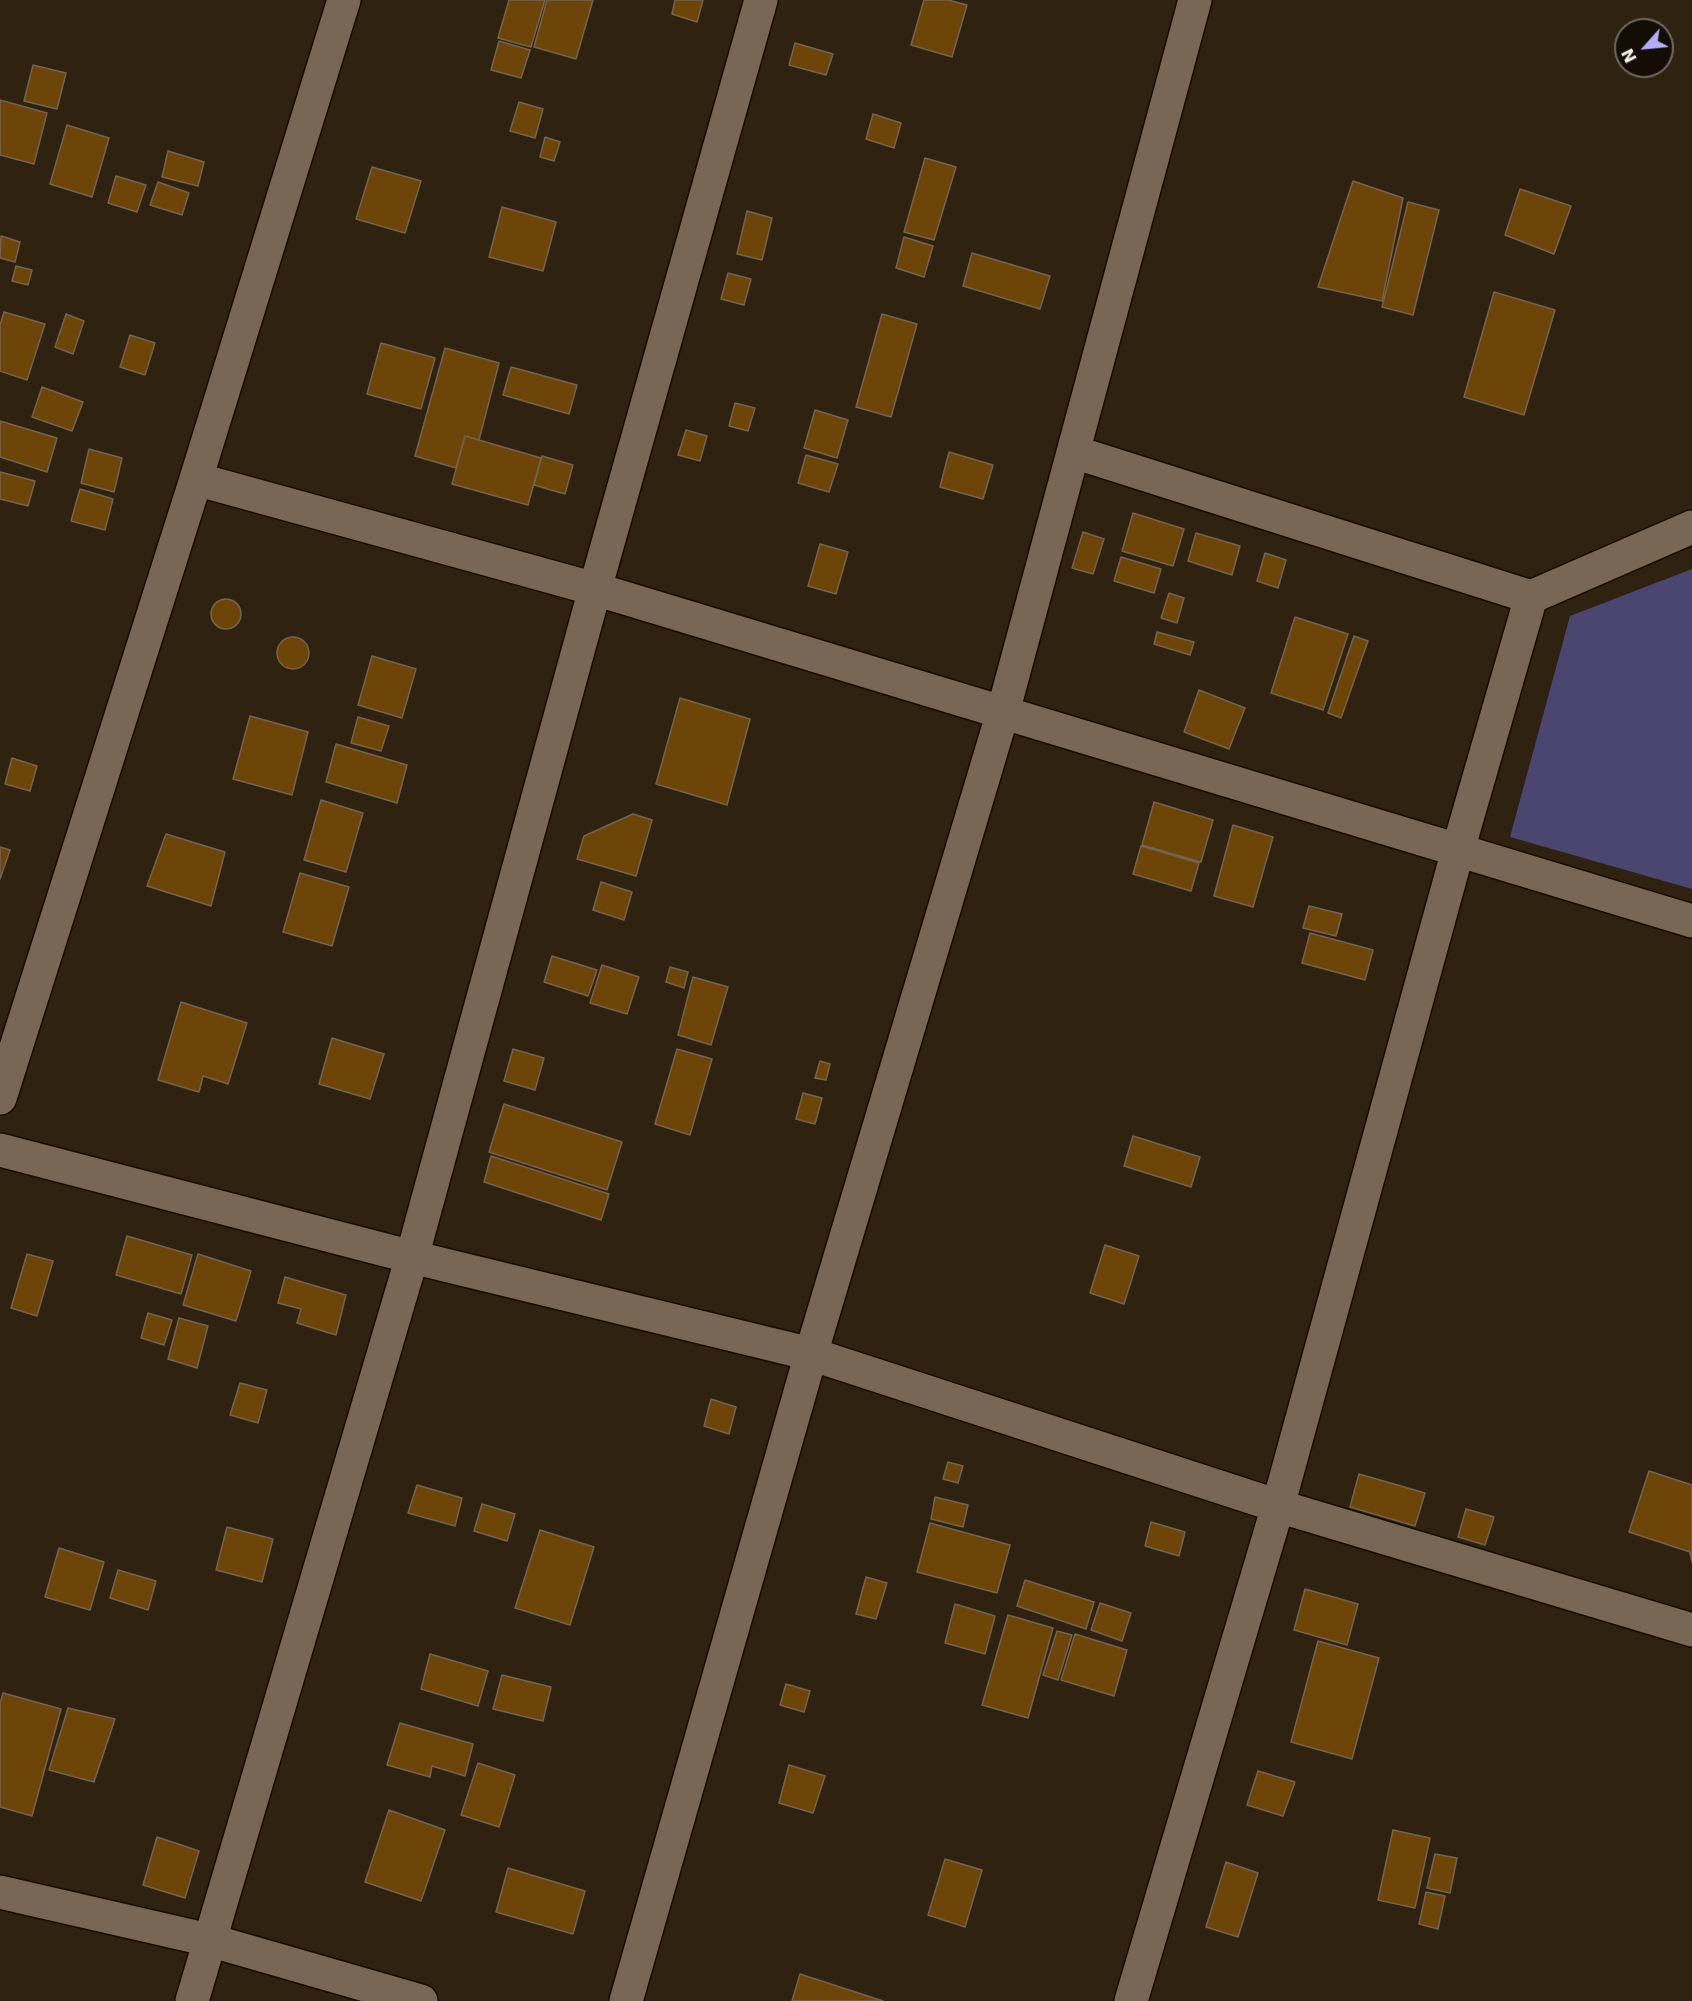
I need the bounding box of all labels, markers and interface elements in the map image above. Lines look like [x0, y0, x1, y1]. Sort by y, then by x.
north arrow [1614, 18, 1674, 78]
text: N [1618, 45, 1641, 66]

